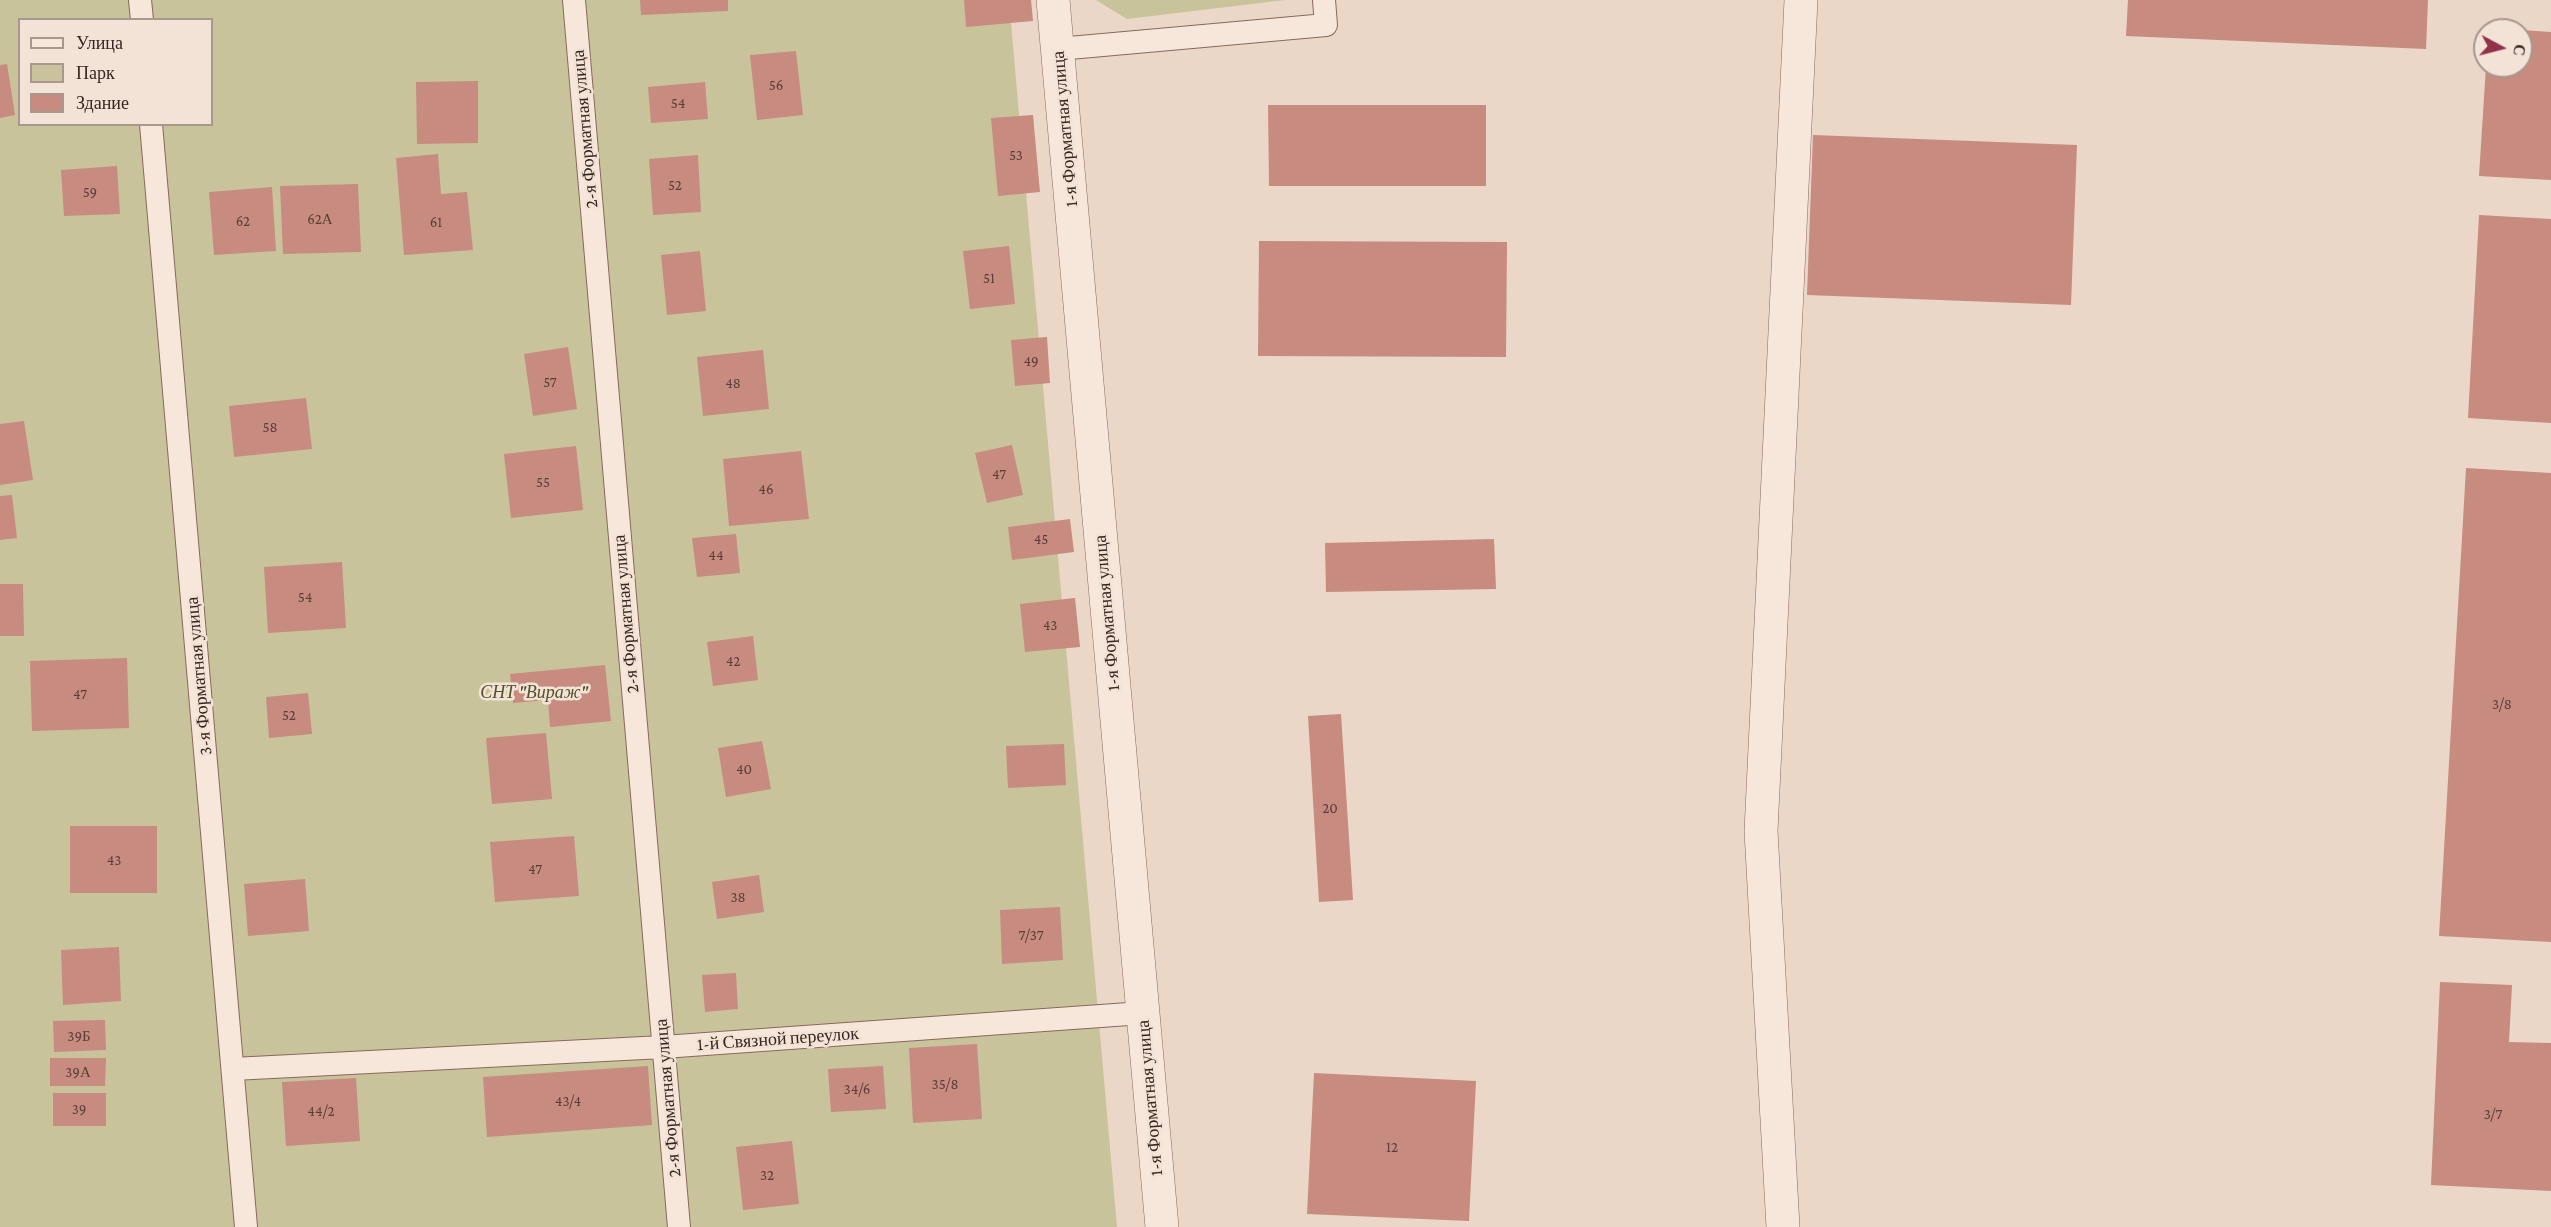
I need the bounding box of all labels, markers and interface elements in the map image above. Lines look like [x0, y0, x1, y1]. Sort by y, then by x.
legend [18, 18, 213, 126]
north arrow [2473, 18, 2533, 78]
text: Улица [76, 33, 123, 53]
text: С [2510, 43, 2529, 57]
street label: 2-я Форматная улица [567, 49, 603, 209]
street label: 1-я Форматная улица [1047, 50, 1083, 208]
text: Парк [76, 63, 115, 83]
house number: 56 [769, 76, 783, 94]
text: Здание [76, 93, 129, 113]
house number: 54 [671, 94, 685, 112]
house number: 53 [1009, 146, 1023, 164]
house number: 52 [668, 176, 682, 194]
house number: 59 [83, 183, 97, 201]
house number: 62А [307, 210, 333, 228]
house number: 62 [236, 212, 250, 230]
house number: 61 [430, 213, 442, 231]
house number: 51 [983, 269, 995, 287]
house number: 49 [1023, 352, 1039, 370]
house number: 57 [543, 373, 557, 391]
house number: 48 [725, 374, 741, 392]
house number: 58 [262, 418, 278, 436]
house number: 47 [992, 465, 1006, 483]
house number: 55 [536, 473, 550, 491]
house number: 46 [758, 480, 774, 498]
house number: 45 [1034, 530, 1048, 548]
street label: 2-я Форматная улица [608, 534, 644, 694]
street label: 1-я Форматная улица [1089, 534, 1125, 692]
house number: 44 [708, 546, 724, 564]
house number: 54 [298, 588, 312, 606]
street label: 3-я Форматная улица [181, 596, 217, 756]
house number: 43 [1043, 616, 1057, 634]
house number: 42 [726, 652, 740, 670]
park label: СНТ "Вираж" [480, 681, 588, 703]
house number: 47 [73, 685, 87, 703]
house number: 3/8 [2492, 695, 2512, 713]
house number: 52 [282, 706, 296, 724]
house number: 40 [736, 760, 752, 778]
house number: 20 [1322, 799, 1338, 817]
house number: 43 [107, 851, 121, 869]
house number: 47 [528, 860, 542, 878]
house number: 38 [730, 888, 746, 906]
house number: 7/37 [1018, 926, 1044, 944]
street label: 2-я Форматная улица [650, 1018, 686, 1178]
street label: 1-я Форматная улица [1132, 1019, 1168, 1177]
street label: 1-й Связной переулок [696, 1023, 860, 1055]
house number: 39Б [67, 1027, 91, 1045]
house number: 39А [65, 1063, 91, 1081]
house number: 35/8 [932, 1075, 958, 1093]
house number: 34/6 [844, 1080, 870, 1098]
house number: 43/4 [555, 1092, 581, 1110]
house number: 39 [72, 1100, 86, 1118]
house number: 44/2 [307, 1102, 335, 1120]
house number: 3/7 [2484, 1105, 2502, 1123]
house number: 12 [1386, 1138, 1398, 1156]
house number: 32 [760, 1166, 774, 1184]

